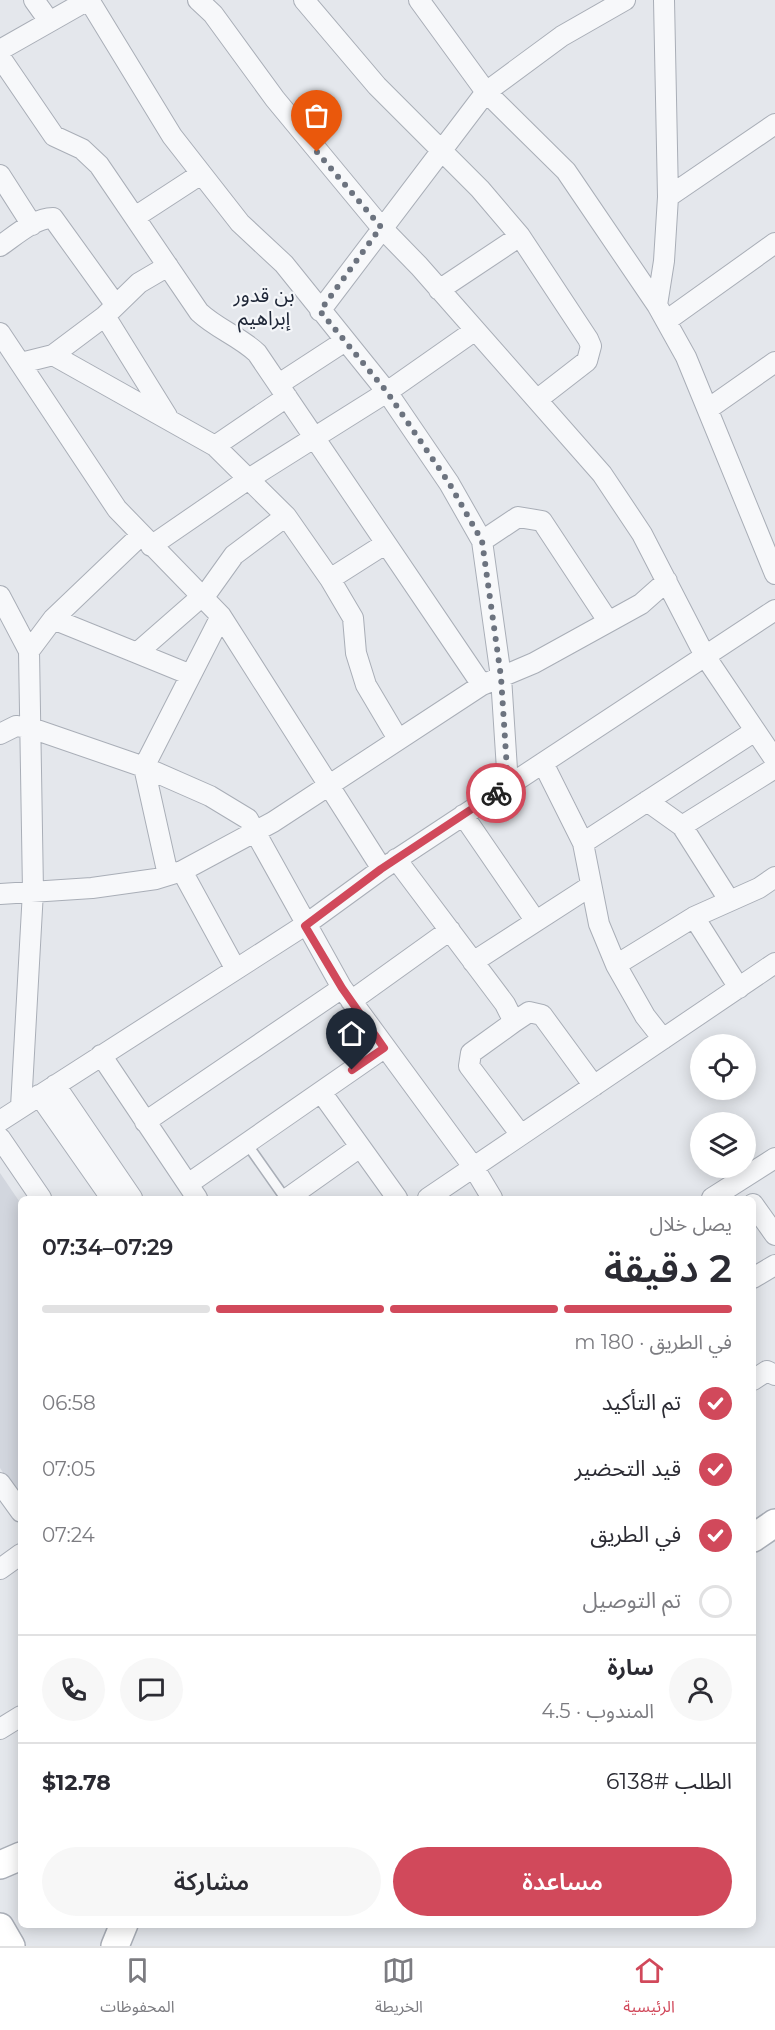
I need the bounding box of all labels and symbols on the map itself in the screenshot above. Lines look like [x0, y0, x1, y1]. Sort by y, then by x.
pin [291, 90, 342, 152]
district label: بن قدور إبراهيم [232, 283, 295, 333]
courier [466, 763, 526, 823]
pin [326, 1008, 377, 1070]

